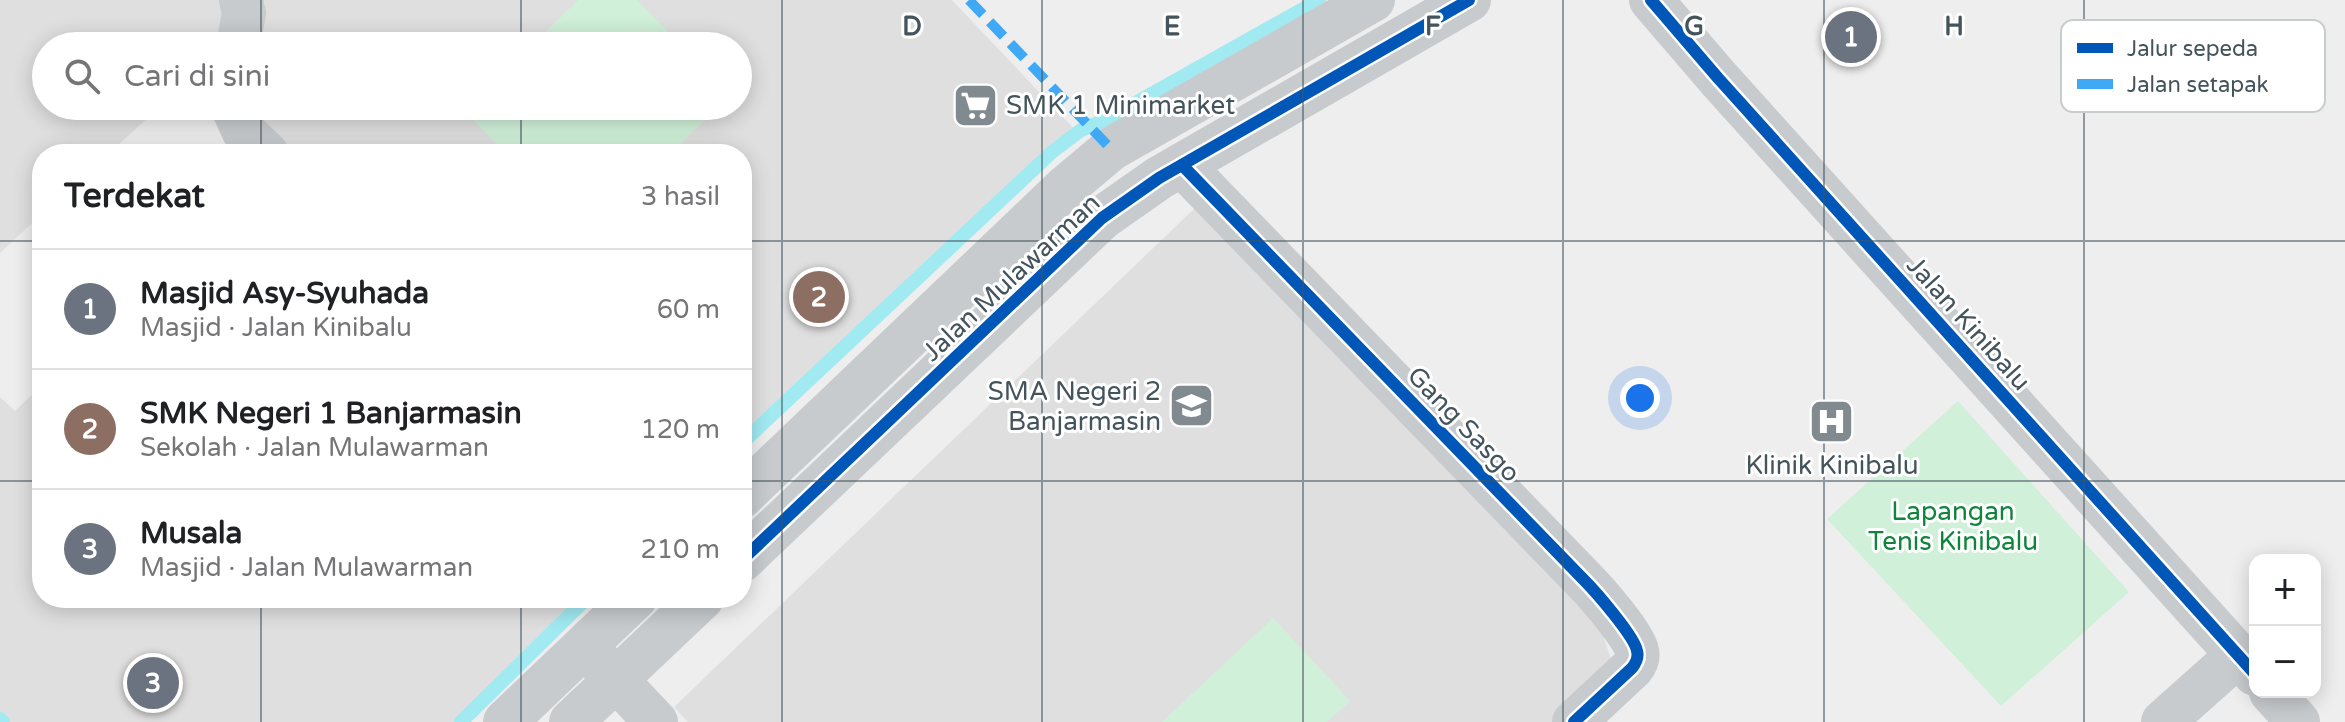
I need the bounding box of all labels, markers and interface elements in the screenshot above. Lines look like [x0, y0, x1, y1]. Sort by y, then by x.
pin: 1 [1825, 7, 1877, 67]
text: D [902, 11, 922, 42]
text: E [1164, 11, 1180, 42]
text: F [1425, 11, 1441, 42]
text: G [1684, 11, 1704, 42]
text: H [1944, 11, 1964, 42]
legend [2061, 20, 2325, 112]
search box [32, 32, 752, 120]
text: Jalur sepeda [2127, 36, 2258, 62]
icon: search [60, 54, 104, 98]
text: Cari di sini [124, 58, 270, 95]
text: Jalan setapak [2127, 72, 2269, 98]
supermarket icon: SMK 1 Minimarket [951, 81, 999, 129]
place label: SMK 1 Minimarket [1006, 90, 1235, 121]
text: Terdekat [64, 176, 205, 217]
text: 3 hasil [641, 181, 720, 212]
street label: Jalan Mulawarman [916, 187, 1106, 368]
street label: Jalan Kinibalu [1900, 250, 2037, 397]
pin: 2 [793, 267, 845, 327]
text: Masjid Asy-Syuhada [140, 275, 429, 312]
text: 1 [82, 294, 98, 325]
text: 60 m [657, 294, 720, 325]
text: Masjid · Jalan Kinibalu [140, 312, 412, 343]
street label: Gang Sasgo [1401, 360, 1526, 489]
place label: SMA Negeri 2 Banjarmasin [988, 376, 1161, 437]
your location [1620, 378, 1660, 418]
school or university icon: SMA Negeri 2 Banjarmasin [1168, 382, 1216, 430]
text: SMK Negeri 1 Banjarmasin [140, 395, 522, 432]
hospital icon: Klinik Kinibalu [1808, 398, 1856, 446]
text: 2 [82, 414, 98, 445]
text: 120 m [640, 414, 720, 445]
text: Sekolah · Jalan Mulawarman [140, 432, 489, 463]
place label: Klinik Kinibalu [1745, 450, 1919, 481]
park label: Lapangan Tenis Kinibalu [1868, 496, 2038, 557]
text: Musala [140, 515, 242, 552]
text: 3 [82, 534, 98, 565]
text: 210 m [640, 534, 720, 565]
text: Masjid · Jalan Mulawarman [140, 552, 473, 583]
map controls [2249, 554, 2321, 698]
button: + [2249, 554, 2321, 626]
button: − [2249, 626, 2321, 698]
pin: 3 [127, 653, 179, 713]

